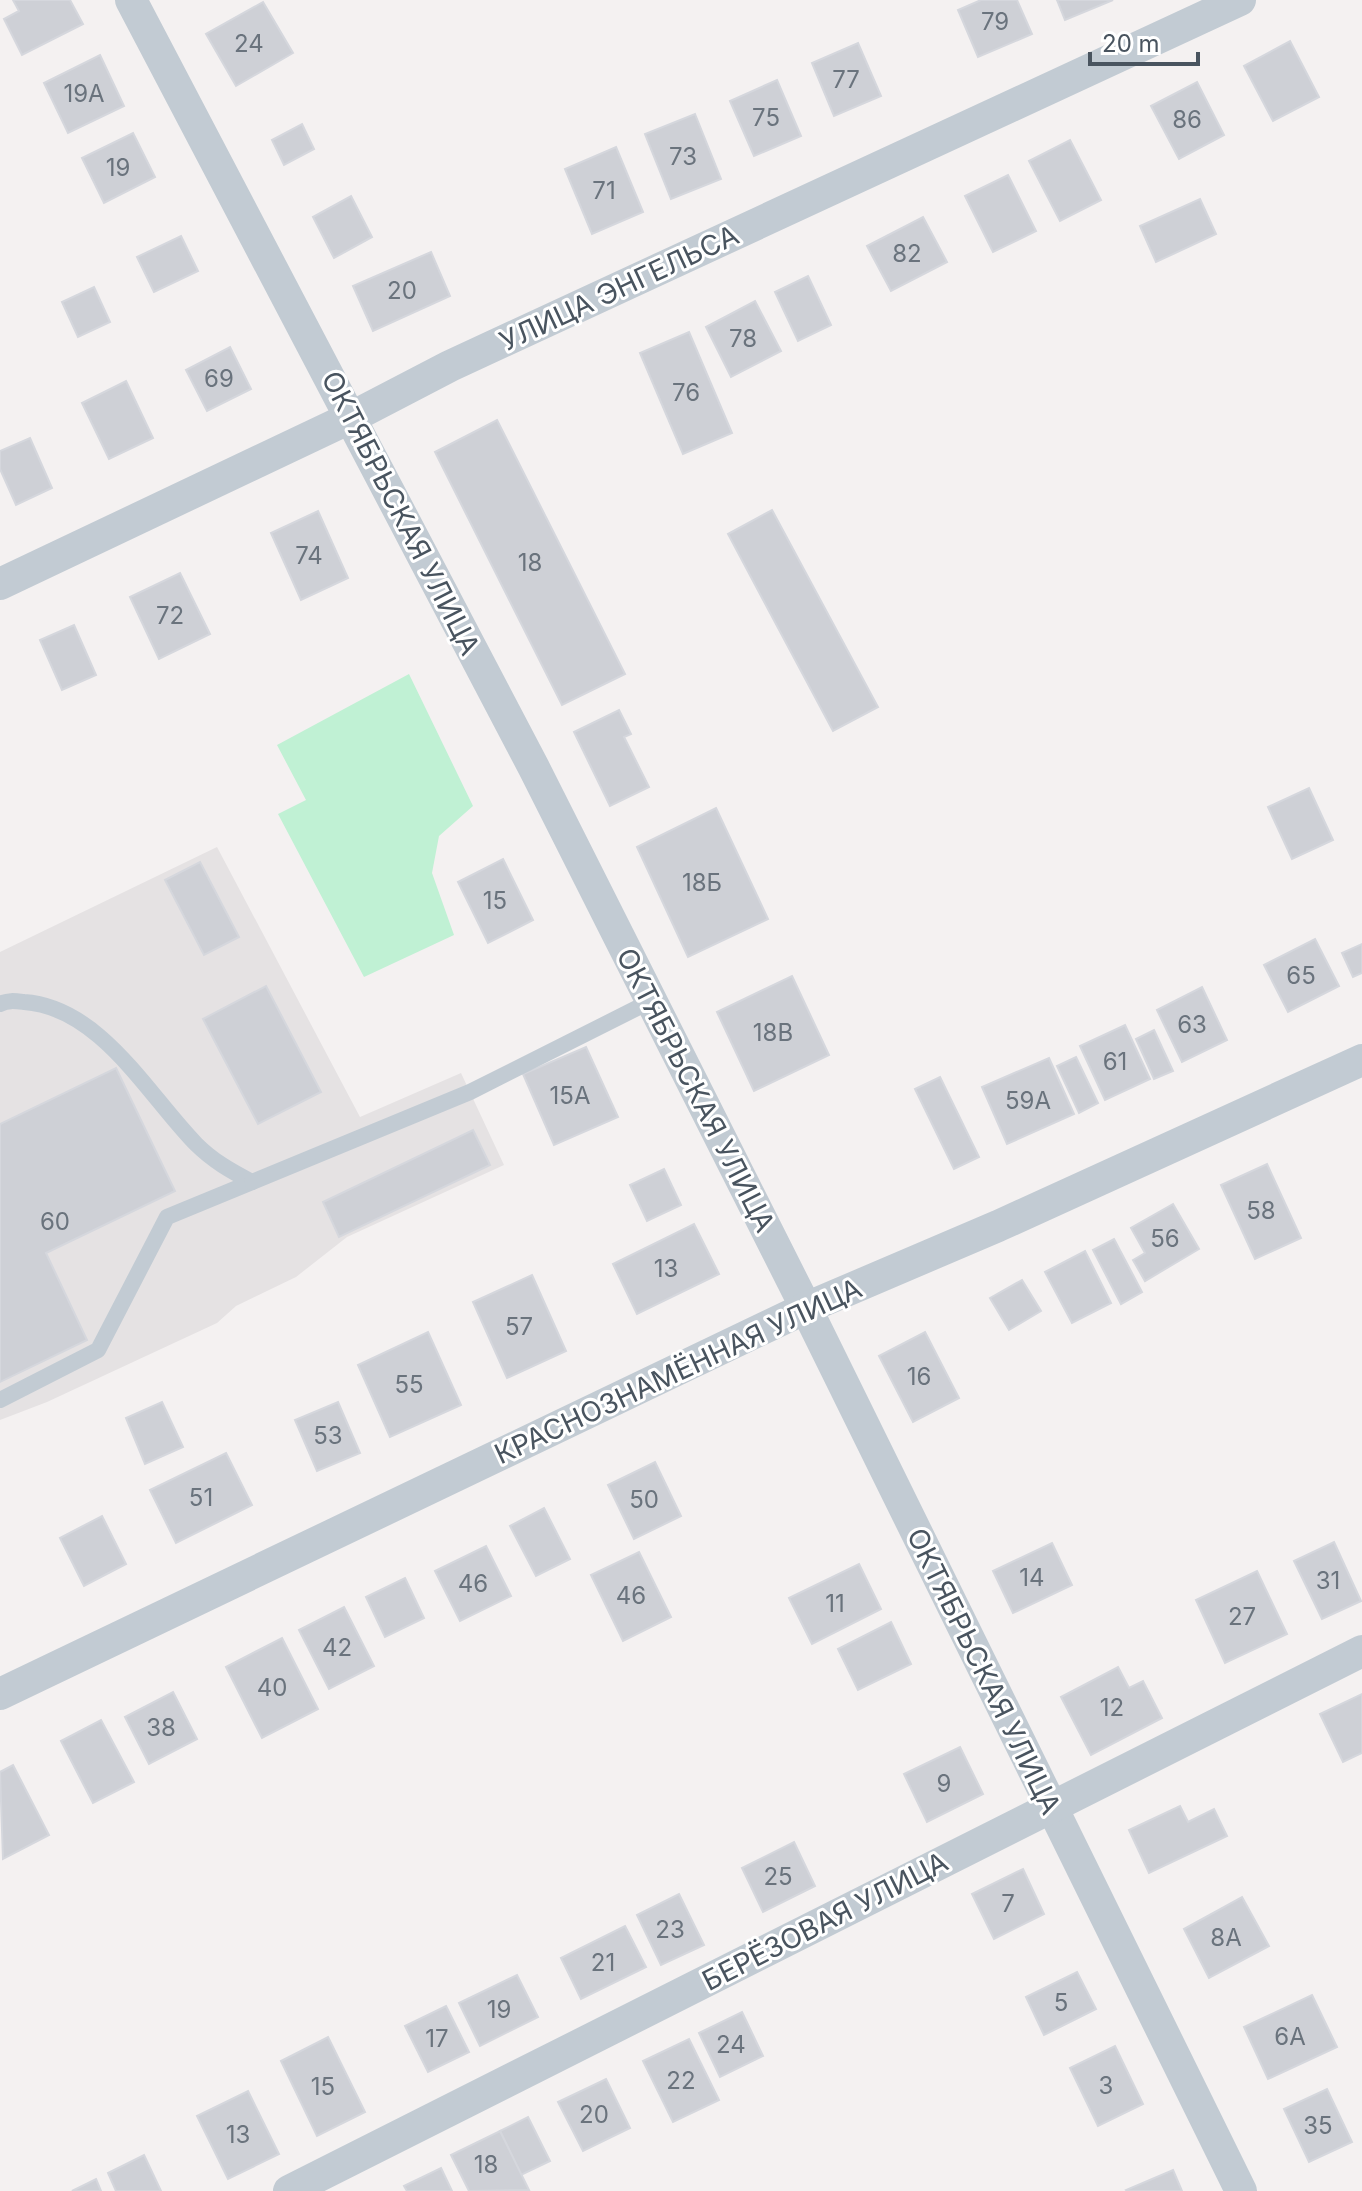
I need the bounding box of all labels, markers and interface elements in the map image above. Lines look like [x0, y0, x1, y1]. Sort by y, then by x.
house number: 79 [981, 7, 1009, 36]
scale bar [1090, 16, 1198, 66]
house number: 24 [234, 29, 264, 58]
text: 20 m [1102, 29, 1160, 58]
house number: 77 [832, 65, 860, 94]
house number: 19А [63, 79, 105, 108]
house number: 75 [752, 103, 780, 132]
house number: 86 [1172, 105, 1202, 134]
house number: 73 [669, 142, 697, 171]
house number: 19 [106, 153, 130, 182]
house number: 71 [592, 176, 616, 205]
street label: УЛИЦА ЭНГЕЛЬСА [494, 218, 744, 358]
house number: 82 [892, 239, 922, 268]
house number: 20 [387, 276, 417, 305]
house number: 78 [729, 324, 757, 353]
house number: 69 [204, 364, 234, 393]
street label: ОКТЯБРЬСКАЯ УЛИЦА [315, 365, 487, 661]
house number: 76 [672, 378, 700, 407]
house number: 74 [295, 541, 323, 570]
house number: 18 [518, 548, 542, 577]
house number: 72 [156, 601, 184, 630]
house number: 18Б [682, 868, 722, 897]
house number: 15 [483, 886, 507, 915]
street label: ОКТЯБРЬСКАЯ УЛИЦА [610, 942, 782, 1238]
house number: 65 [1286, 961, 1316, 990]
house number: 63 [1177, 1010, 1207, 1039]
house number: 18В [753, 1018, 793, 1047]
house number: 61 [1103, 1047, 1127, 1076]
house number: 15А [550, 1081, 590, 1110]
house number: 59А [1005, 1086, 1051, 1115]
house number: 58 [1246, 1196, 1276, 1225]
house number: 60 [40, 1207, 70, 1236]
house number: 56 [1150, 1224, 1180, 1253]
house number: 13 [654, 1254, 678, 1283]
street label: КРАСНОЗНАМЁННАЯ УЛИЦА [489, 1271, 867, 1471]
house number: 57 [505, 1312, 533, 1341]
house number: 16 [907, 1362, 931, 1391]
house number: 55 [394, 1370, 424, 1399]
house number: 53 [313, 1421, 343, 1450]
house number: 51 [189, 1483, 213, 1512]
house number: 50 [629, 1485, 659, 1514]
street label: ОКТЯБРЬСКАЯ УЛИЦА [900, 1522, 1068, 1820]
house number: 14 [1019, 1563, 1045, 1592]
house number: 31 [1316, 1566, 1340, 1595]
house number: 46 [458, 1569, 488, 1598]
house number: 46 [616, 1581, 646, 1610]
house number: 11 [825, 1589, 845, 1618]
house number: 27 [1228, 1602, 1256, 1631]
house number: 42 [322, 1633, 352, 1662]
house number: 40 [257, 1673, 287, 1702]
house number: 12 [1100, 1693, 1124, 1722]
house number: 38 [146, 1713, 176, 1742]
house number: 9 [937, 1769, 951, 1798]
street label: БЕРЁЗОВАЯ УЛИЦА [697, 1844, 953, 1998]
house number: 25 [763, 1862, 793, 1891]
house number: 7 [1001, 1889, 1015, 1918]
house number: 23 [655, 1915, 685, 1944]
house number: 8А [1210, 1923, 1242, 1952]
house number: 21 [591, 1948, 615, 1977]
house number: 5 [1054, 1988, 1068, 2017]
house number: 19 [487, 1995, 511, 2024]
house number: 6А [1274, 2022, 1306, 2051]
house number: 17 [425, 2024, 449, 2053]
house number: 24 [716, 2030, 746, 2059]
house number: 22 [666, 2066, 696, 2095]
house number: 3 [1099, 2071, 1113, 2100]
house number: 15 [311, 2072, 335, 2101]
house number: 20 [579, 2100, 609, 2129]
house number: 35 [1303, 2111, 1333, 2140]
house number: 13 [226, 2120, 250, 2149]
house number: 18 [474, 2150, 498, 2179]

